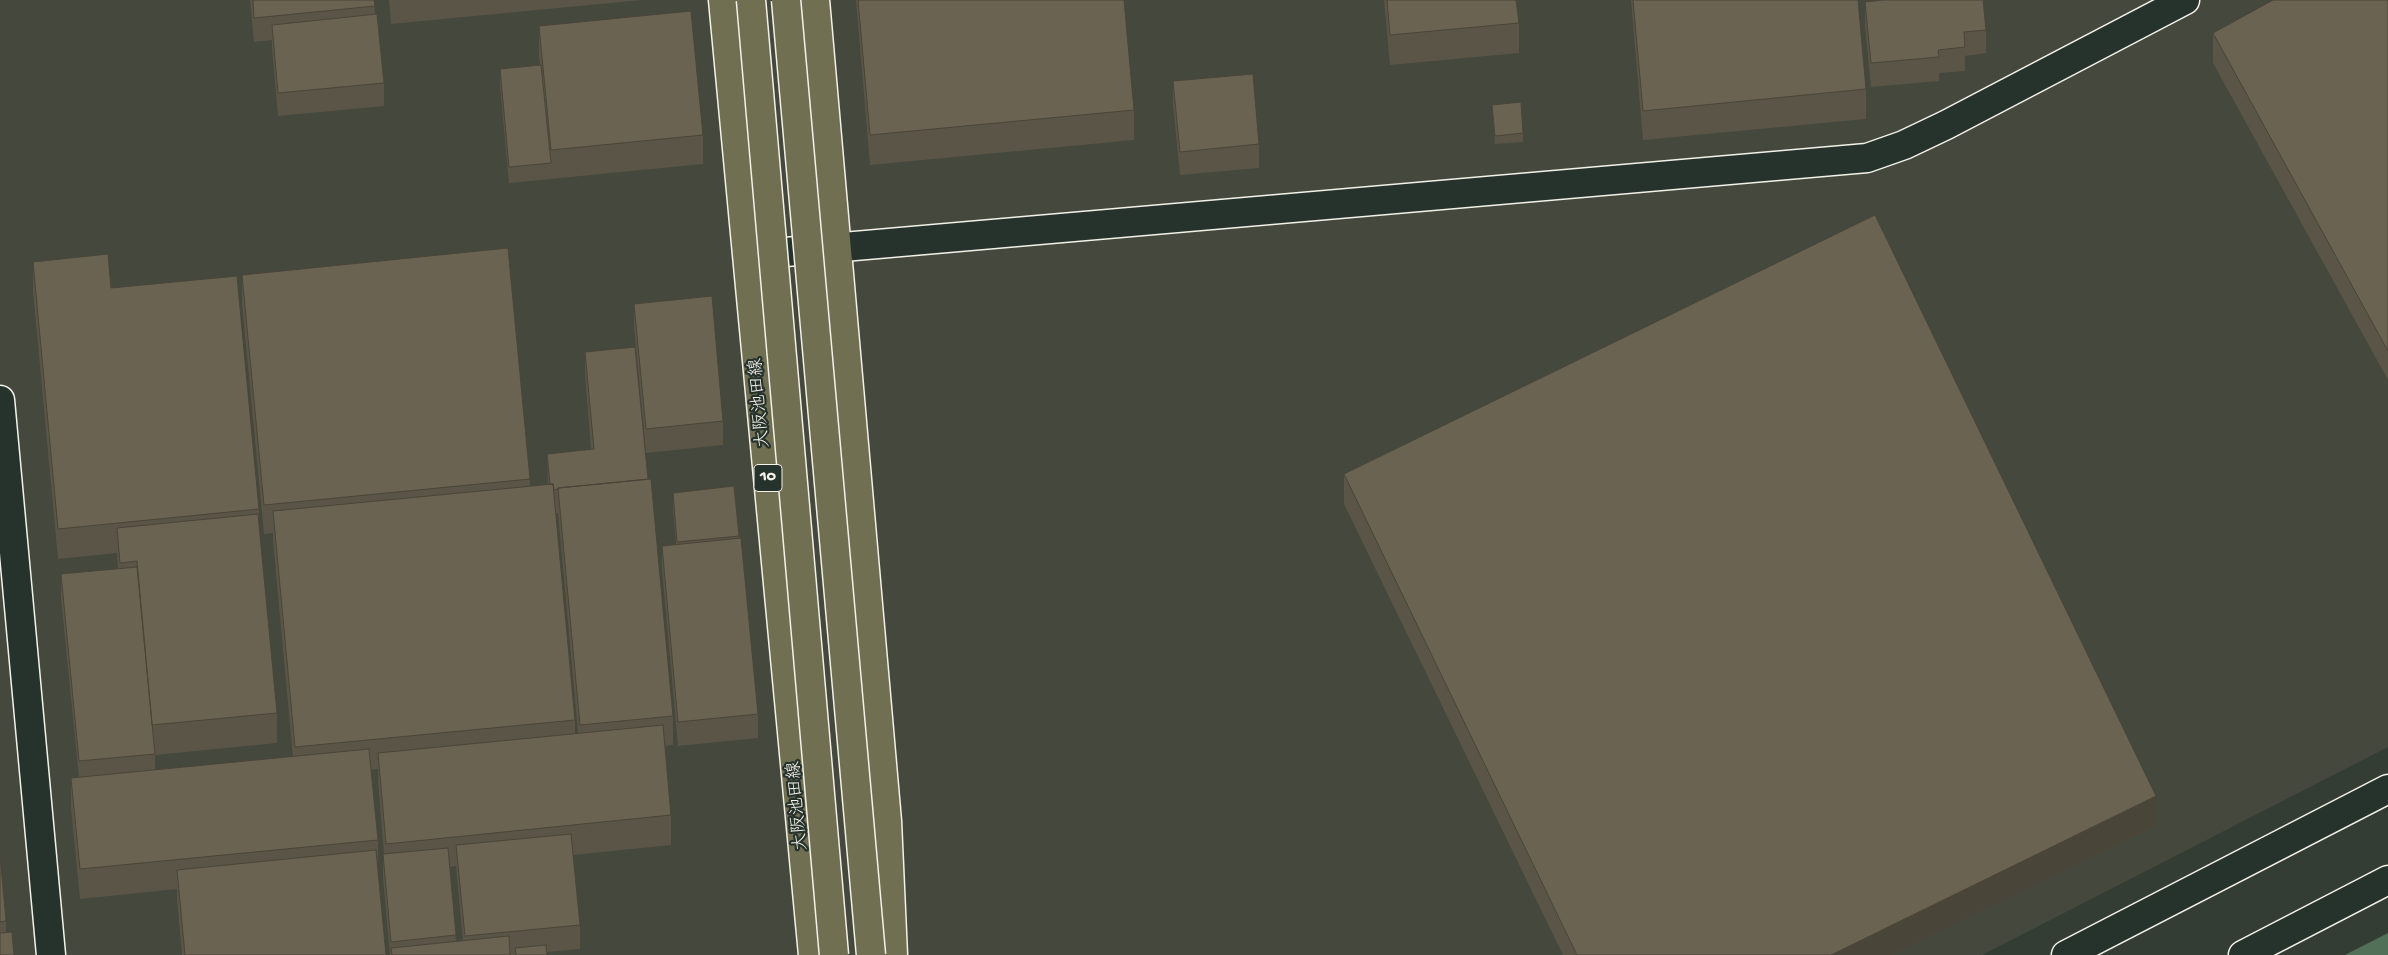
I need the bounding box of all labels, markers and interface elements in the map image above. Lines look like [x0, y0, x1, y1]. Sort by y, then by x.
street label: 大阪池田線 [746, 357, 776, 449]
road number: 10 [754, 464, 782, 492]
street label: 大阪池田線 [784, 760, 814, 852]

